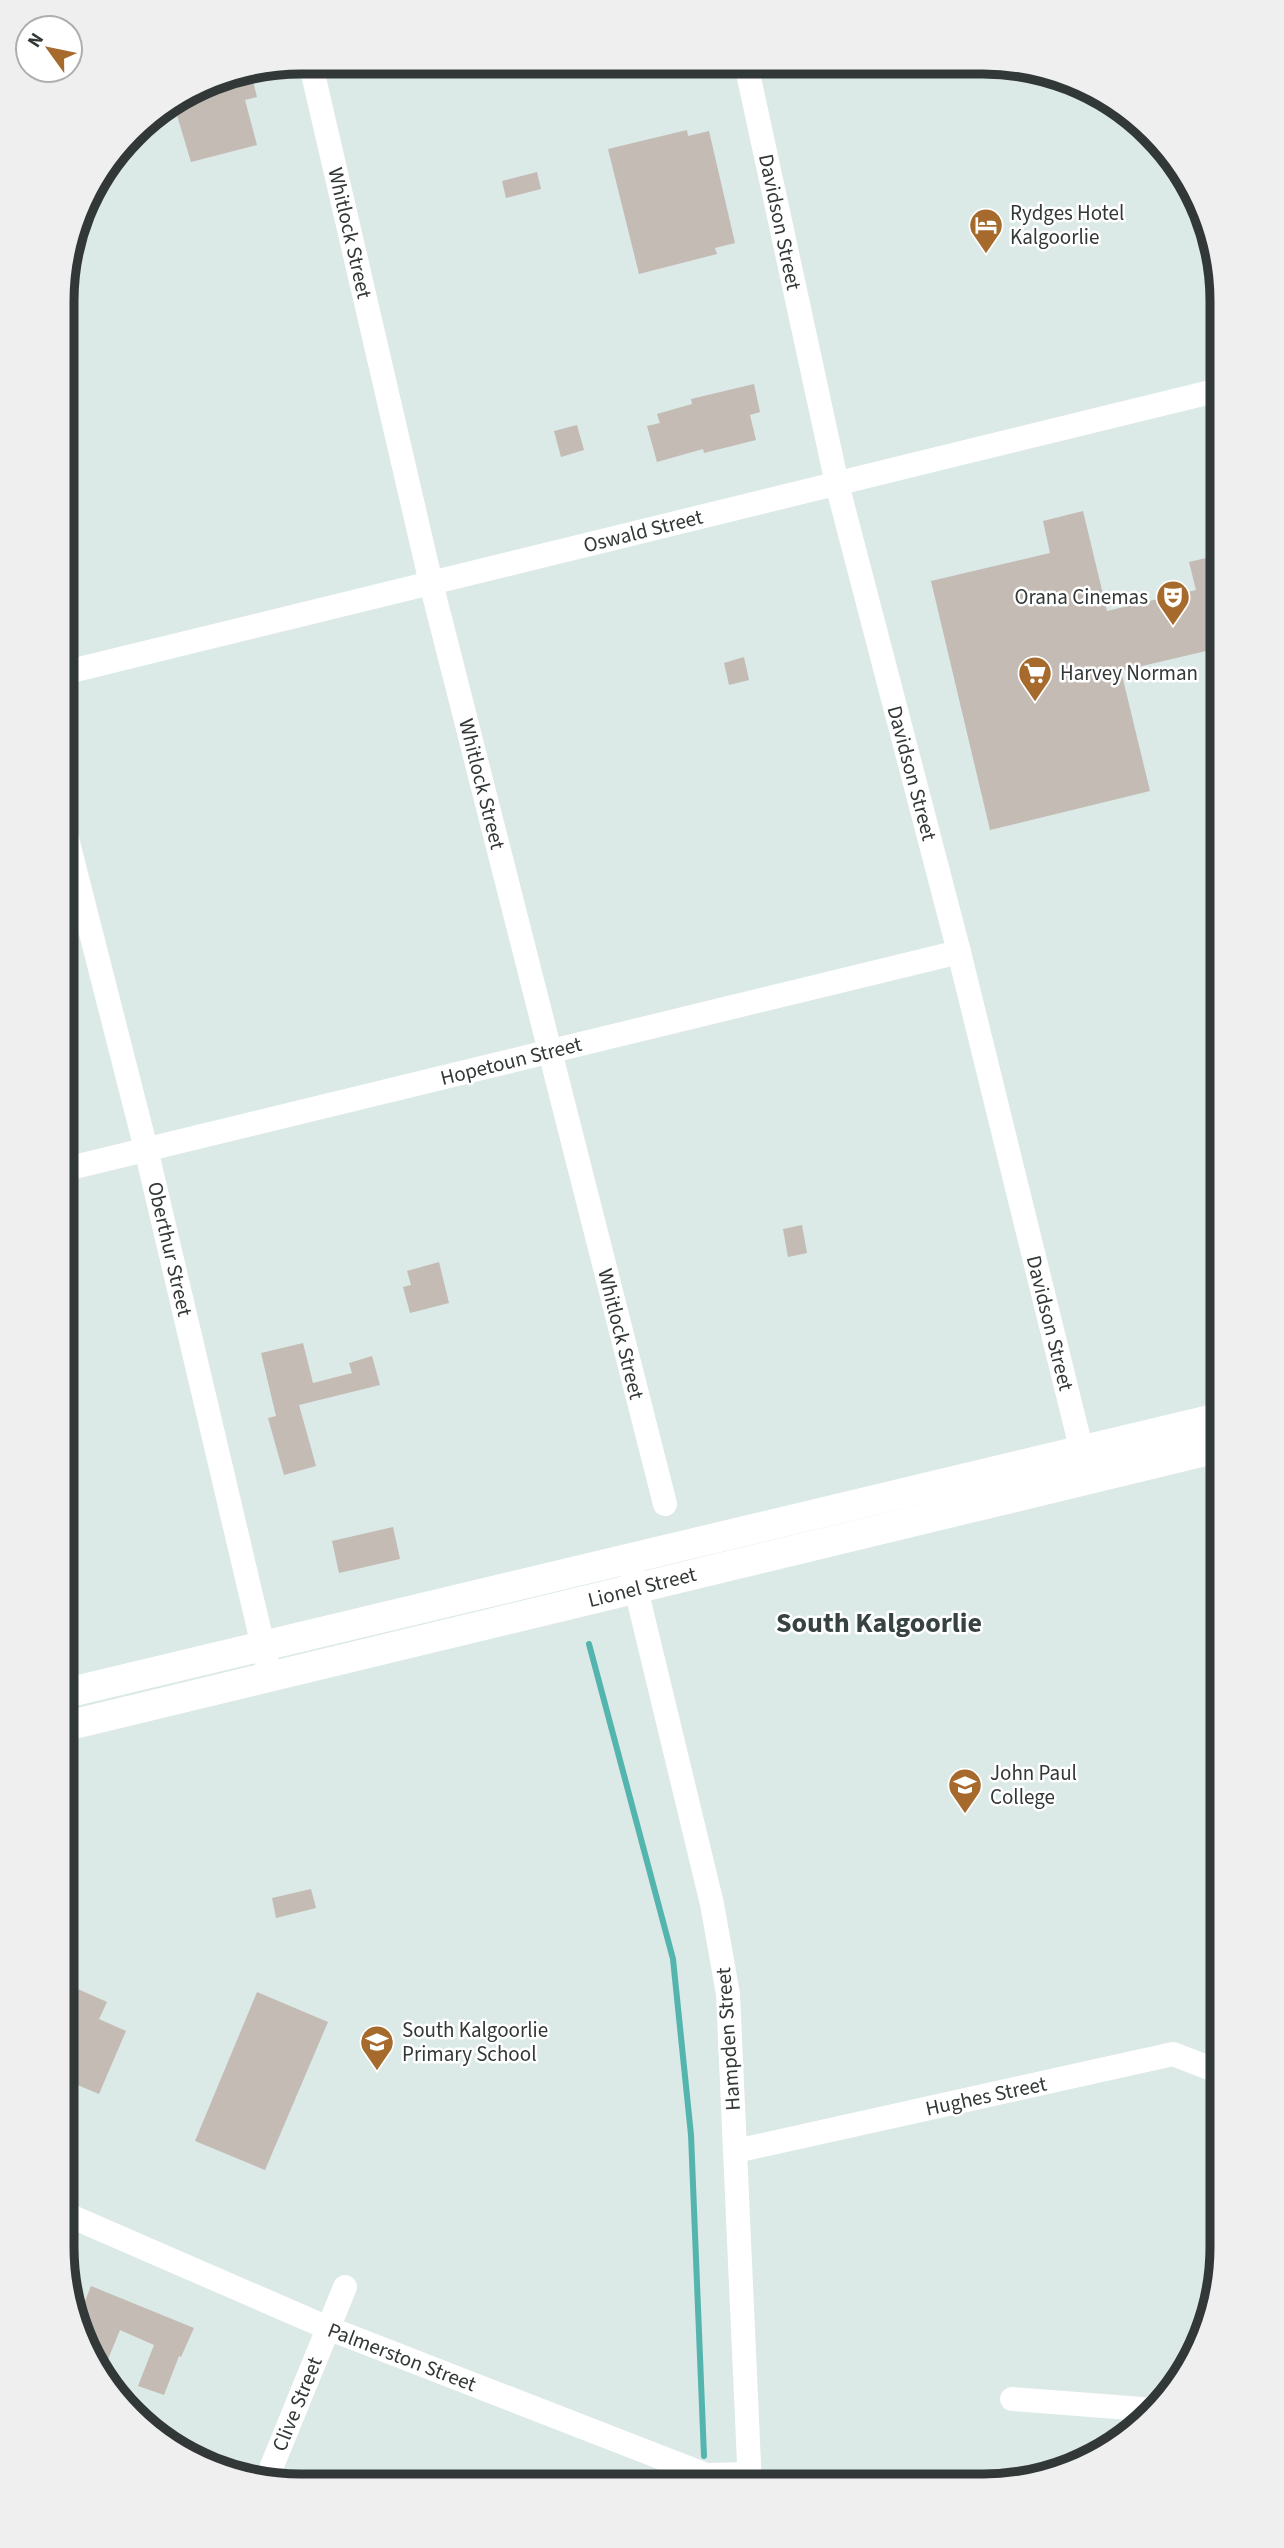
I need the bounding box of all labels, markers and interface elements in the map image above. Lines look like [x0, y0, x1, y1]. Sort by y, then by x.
north arrow [14, 14, 84, 84]
text: N [21, 28, 51, 53]
street label: Davidson Street [751, 151, 809, 293]
street label: Whitlock Street [320, 164, 380, 302]
place label: Rydges Hotel Kalgoorlie [1010, 198, 1124, 252]
hotel icon: Rydges Hotel Kalgoorlie [967, 206, 1005, 255]
street label: Oswald Street [580, 502, 706, 560]
theatre icon: Orana Cinemas [1154, 578, 1192, 627]
place label: Orana Cinemas [1015, 582, 1148, 612]
supermarket icon: Harvey Norman [1016, 654, 1054, 703]
place label: Harvey Norman [1060, 658, 1198, 688]
street label: Davidson Street [880, 702, 944, 844]
street label: Whitlock Street [451, 715, 513, 853]
street label: Hopetoun Street [437, 1029, 585, 1093]
street label: Oberthur Street [140, 1179, 200, 1319]
street label: Davidson Street [1019, 1252, 1081, 1394]
street label: Whitlock Street [590, 1265, 652, 1403]
street label: Lionel Street [585, 1559, 699, 1615]
district label: South Kalgoorlie [776, 1603, 982, 1643]
place label: John Paul College [990, 1758, 1077, 1812]
school or university icon: John Paul College [946, 1766, 984, 1815]
street label: Hampden Street [708, 1966, 748, 2112]
place label: South Kalgoorlie Primary School [402, 2015, 548, 2069]
school or university icon: South Kalgoorlie Primary School [358, 2023, 396, 2072]
street label: Hughes Street [923, 2069, 1049, 2123]
street label: Palmerston Street [323, 2315, 481, 2399]
street label: Clive Street [264, 2352, 330, 2456]

